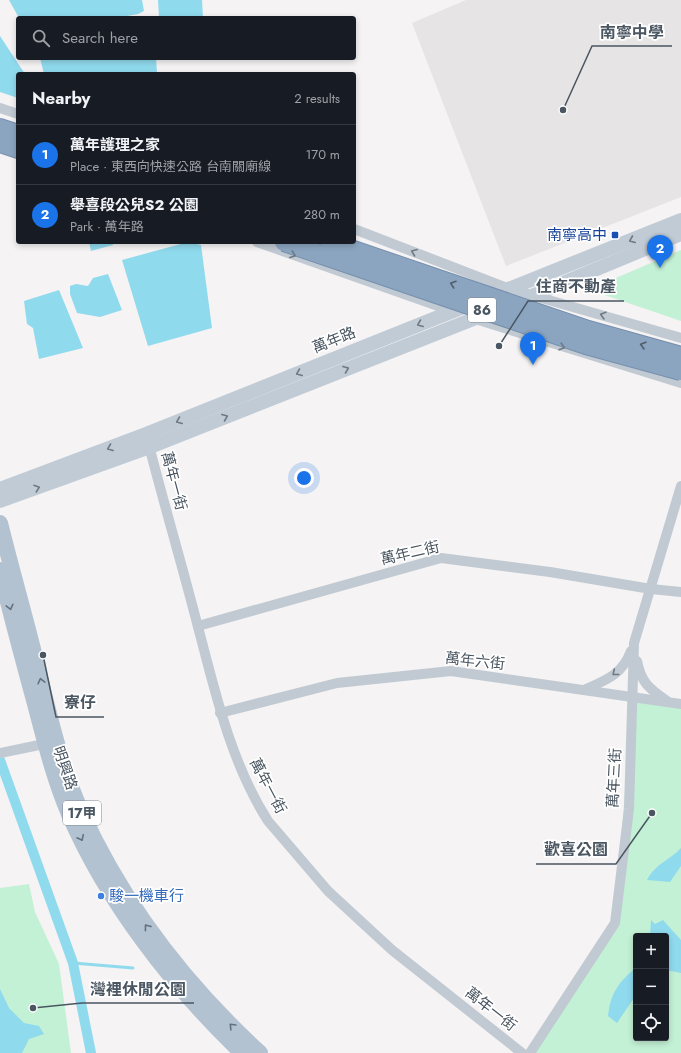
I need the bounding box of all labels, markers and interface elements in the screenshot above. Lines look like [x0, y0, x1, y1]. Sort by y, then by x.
search box [16, 16, 356, 60]
callout: 南寧中學 [592, 18, 672, 46]
text: 南寧中學 [600, 21, 664, 44]
icon: search [30, 27, 52, 49]
text: Search here [62, 27, 138, 49]
text: Nearby [32, 86, 90, 110]
text: 2 results [294, 89, 340, 108]
text: 萬年護理之家 [70, 134, 160, 156]
text: 1 [42, 145, 48, 164]
text: 170 m [305, 145, 340, 164]
text: Place · 東西向快速公路 台南關廟線 [70, 157, 271, 176]
text: 舉喜段公兒S2 公園 [70, 194, 199, 216]
text: 2 [41, 205, 49, 224]
text: 280 m [304, 205, 340, 224]
text: Park · 萬年路 [70, 217, 144, 236]
place label: 南寧高中 [547, 224, 607, 246]
marker: 南寧高中 [610, 230, 620, 240]
one-way arrow [628, 235, 636, 243]
pin: 2 [647, 235, 673, 268]
one-way arrow [410, 248, 417, 256]
one-way arrow [290, 251, 297, 259]
callout: 住商不動產 [528, 273, 624, 301]
text: 住商不動產 [536, 275, 616, 298]
one-way arrow [450, 280, 457, 289]
road number: 86 [468, 298, 496, 322]
one-way arrow [600, 311, 607, 320]
one-way arrow [416, 319, 424, 327]
street label: 萬年路 [309, 321, 359, 359]
pin: 1 [520, 332, 546, 365]
one-way arrow [558, 342, 565, 351]
one-way arrow [640, 342, 647, 350]
one-way arrow [341, 366, 349, 374]
one-way arrow [296, 368, 303, 376]
one-way arrow [221, 414, 228, 422]
one-way arrow [175, 416, 183, 424]
one-way arrow [106, 443, 113, 451]
street label: 萬年一街 [156, 449, 192, 513]
your location [294, 468, 314, 488]
one-way arrow [33, 484, 40, 493]
street label: 萬年二街 [378, 536, 442, 570]
one-way arrow [5, 604, 13, 611]
street label: 萬年六街 [444, 647, 506, 675]
one-way arrow [613, 669, 620, 676]
one-way arrow [37, 678, 46, 685]
callout: 寮仔 [56, 689, 104, 717]
text: 寮仔 [64, 691, 96, 714]
street label: 明興路 [47, 743, 83, 793]
street label: 萬年三街 [601, 747, 627, 809]
street label: 萬年一街 [244, 754, 292, 818]
road number: 17甲 [63, 801, 101, 825]
one-way arrow [76, 834, 83, 841]
callout: 歡喜公園 [536, 836, 616, 864]
text: 歡喜公園 [544, 838, 608, 861]
place label: 駿一機車行 [109, 885, 184, 907]
marker: 駿一機車行 [96, 891, 106, 901]
one-way arrow [145, 925, 152, 932]
map controls [633, 933, 669, 1041]
button: + [633, 933, 669, 969]
button: − [633, 969, 669, 1005]
callout: 灣裡休閒公園 [82, 975, 194, 1003]
text: 灣裡休閒公園 [90, 978, 186, 1001]
street label: 萬年一街 [461, 982, 521, 1036]
button: locate [633, 1005, 669, 1041]
one-way arrow [229, 1023, 237, 1031]

